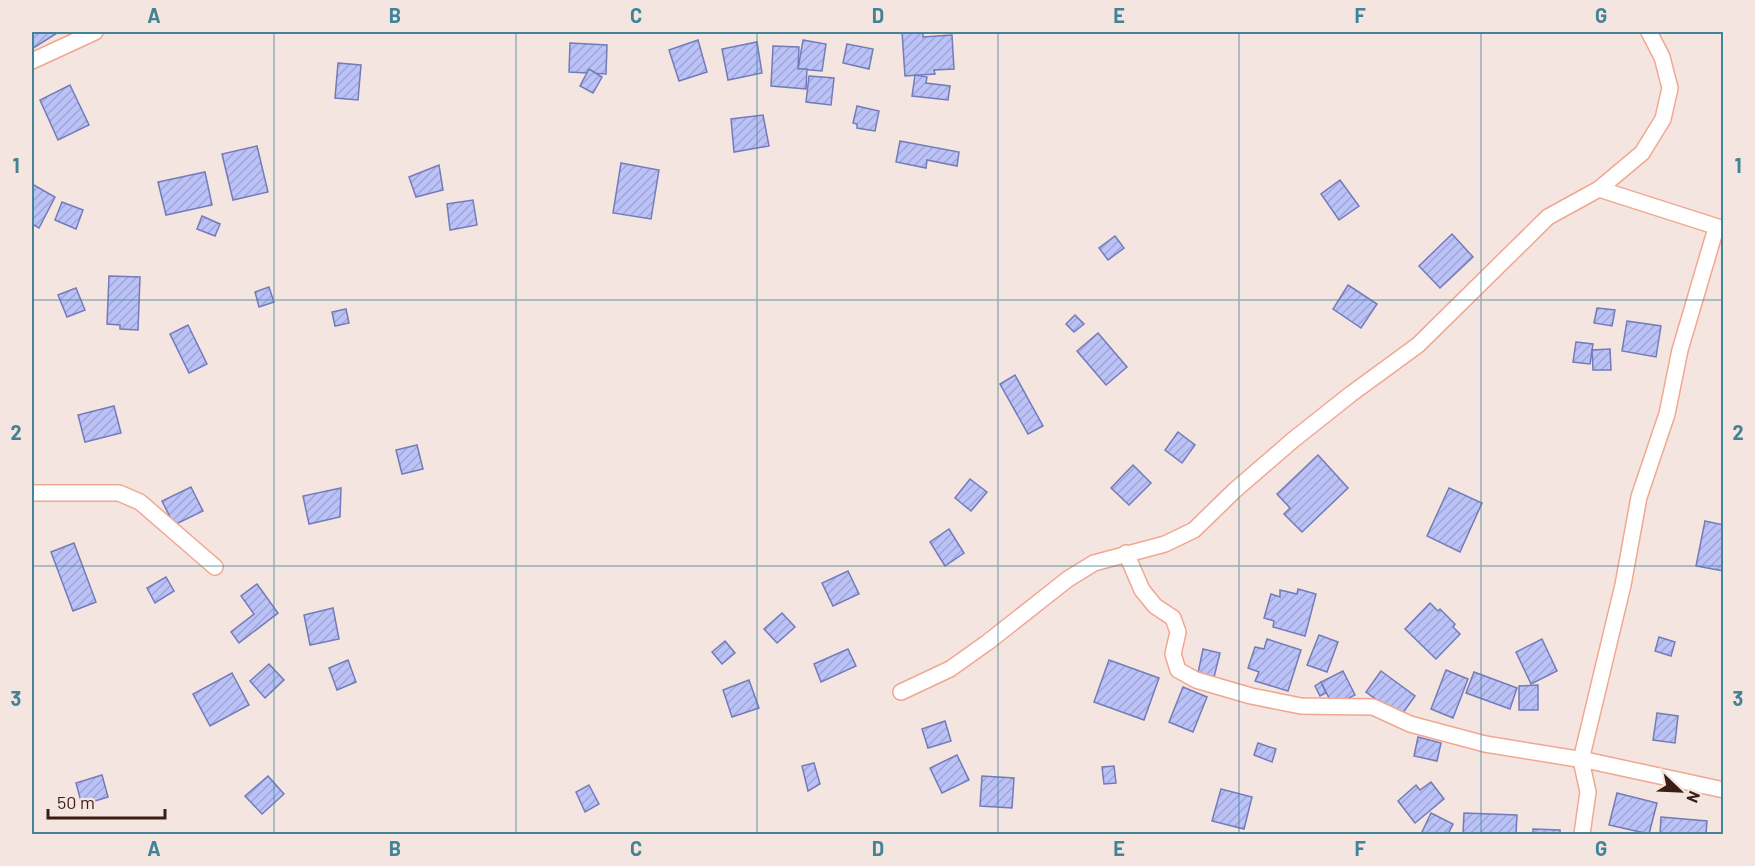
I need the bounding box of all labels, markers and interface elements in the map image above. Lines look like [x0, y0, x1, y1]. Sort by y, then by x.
text: A [147, 3, 161, 27]
text: B [389, 3, 401, 27]
text: C [630, 3, 642, 27]
text: D [872, 3, 884, 27]
text: E [1113, 3, 1125, 27]
text: F [1354, 3, 1366, 27]
text: G [1595, 3, 1607, 27]
text: 1 [12, 153, 20, 177]
text: 1 [1734, 153, 1742, 177]
text: 2 [10, 420, 22, 444]
text: 2 [1732, 420, 1744, 444]
text: 3 [11, 686, 21, 710]
text: 3 [1733, 686, 1743, 710]
north arrow [1650, 761, 1710, 821]
scale bar [48, 782, 165, 820]
text: N [1683, 788, 1705, 806]
text: 50 m [57, 791, 95, 813]
text: A [147, 836, 161, 860]
text: B [389, 836, 401, 860]
text: C [630, 836, 642, 860]
text: D [872, 836, 884, 860]
text: E [1113, 836, 1125, 860]
text: F [1354, 836, 1366, 860]
text: G [1595, 836, 1607, 860]

